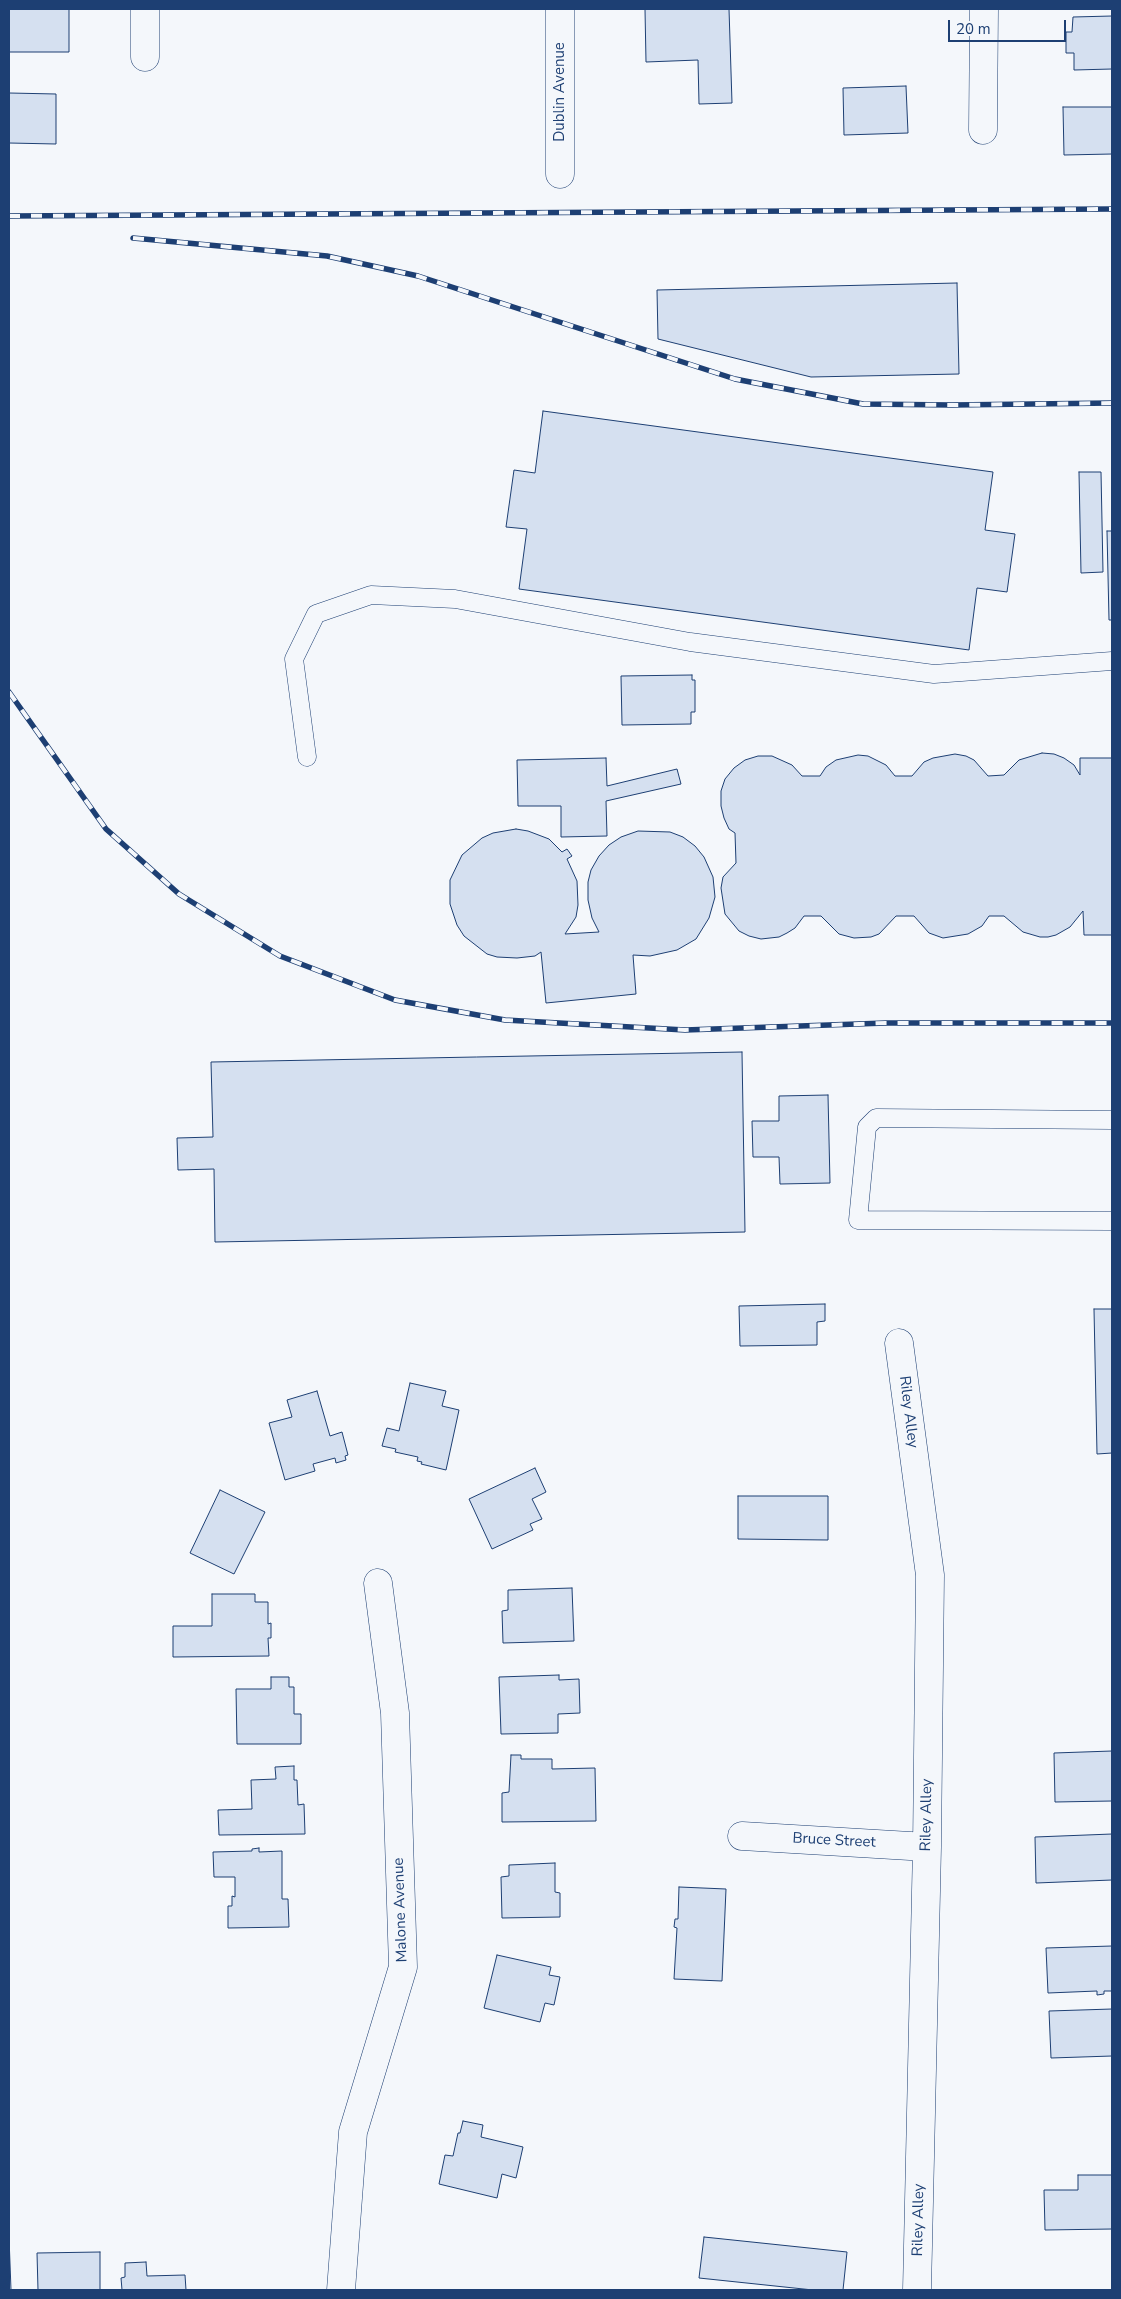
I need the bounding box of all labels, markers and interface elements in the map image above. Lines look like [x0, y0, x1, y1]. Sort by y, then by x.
scale bar [951, 10, 1068, 42]
text: 20 m [956, 19, 991, 39]
street label: Dublin Avenue [551, 42, 569, 142]
street label: Riley Alley [895, 1375, 921, 1449]
street label: Riley Alley [917, 1779, 937, 1851]
street label: Bruce Street [792, 1830, 876, 1852]
street label: Malone Avenue [390, 1857, 412, 1963]
street label: Riley Alley [909, 2184, 929, 2256]

